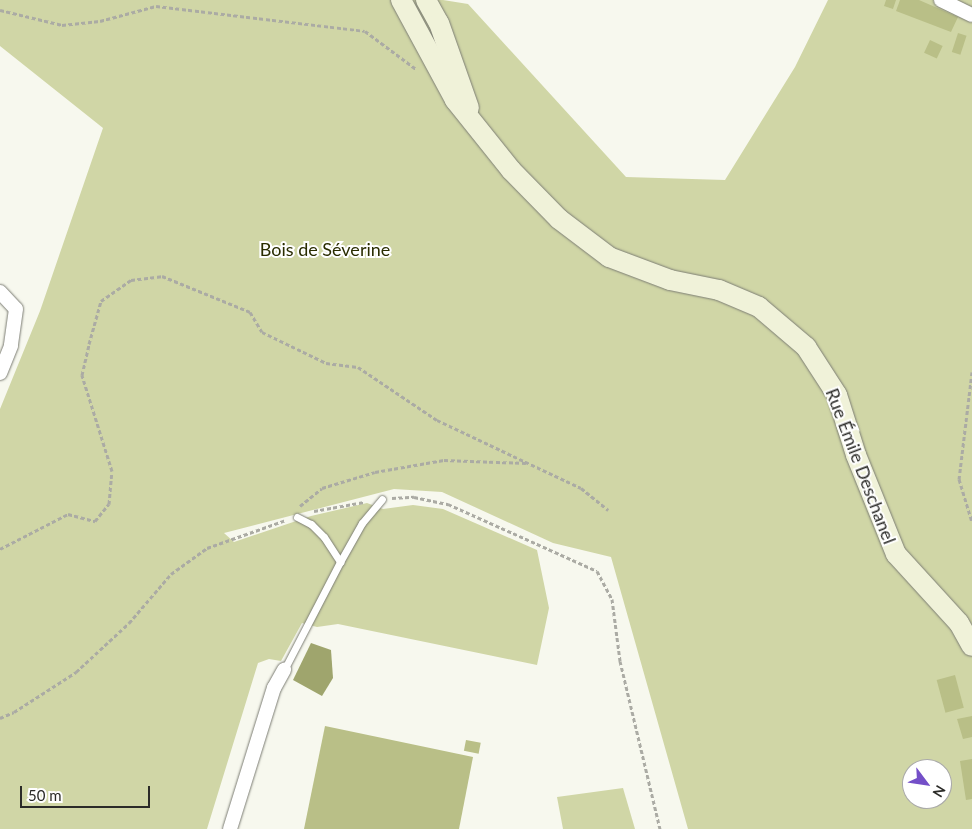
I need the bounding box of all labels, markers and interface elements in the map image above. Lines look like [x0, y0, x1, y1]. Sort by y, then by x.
park label: Bois de Séverine [260, 238, 390, 260]
street label: Rue Émile Deschanel [821, 385, 901, 547]
north arrow [902, 759, 952, 809]
scale bar [22, 776, 152, 808]
text: N [929, 782, 949, 800]
text: 50 m [28, 786, 62, 804]

